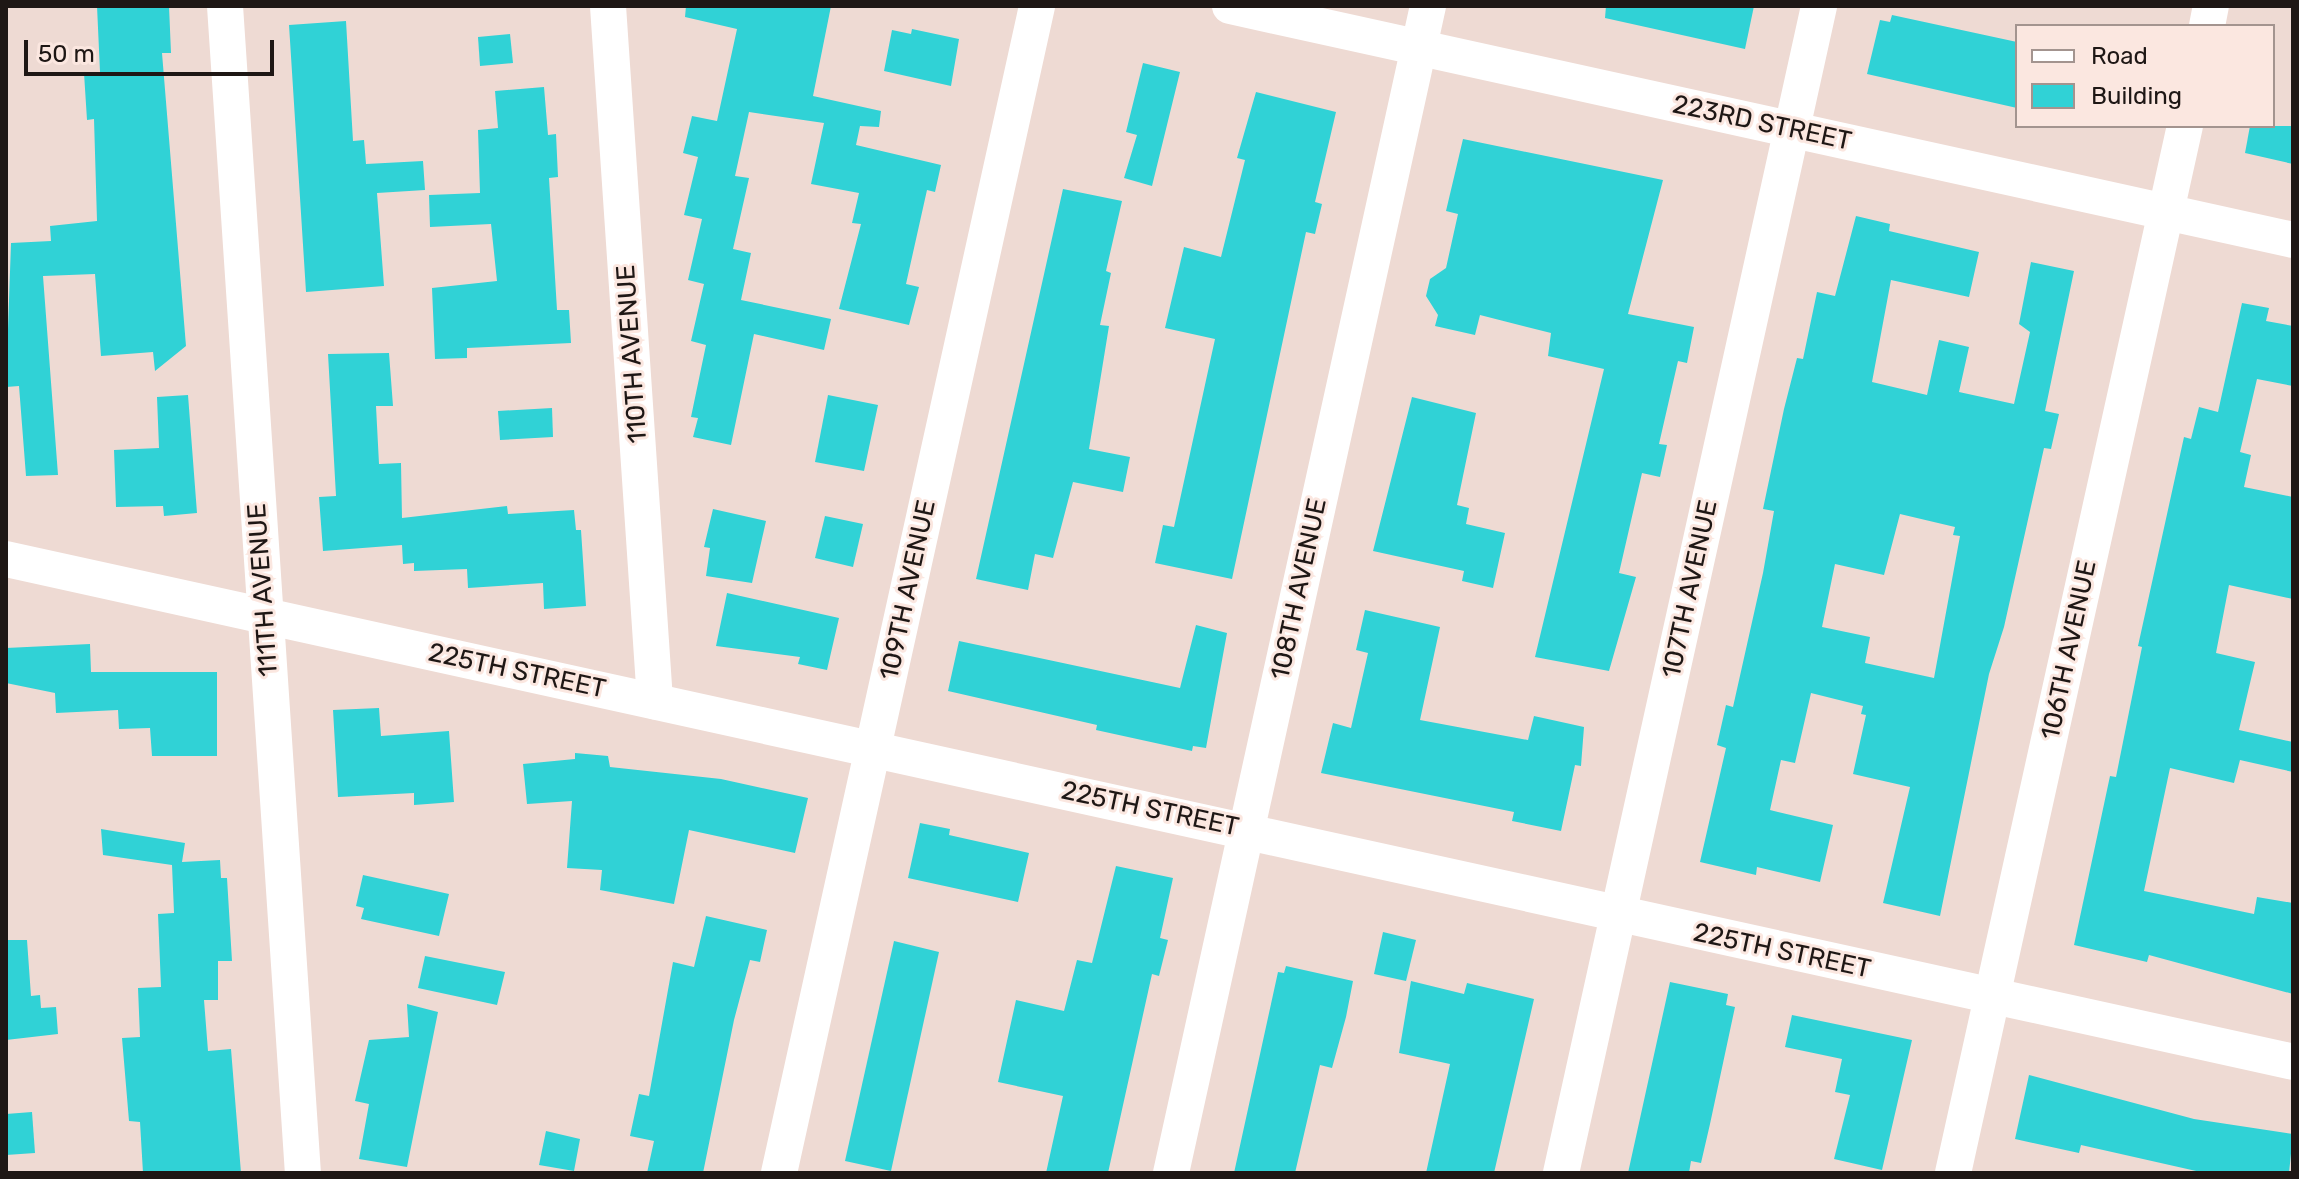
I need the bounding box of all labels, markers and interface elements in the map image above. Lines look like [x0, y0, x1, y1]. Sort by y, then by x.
scale bar [28, 24, 278, 74]
legend [2015, 24, 2275, 128]
text: 50 m [38, 40, 95, 68]
text: Road [2091, 42, 2148, 70]
text: Building [2091, 82, 2182, 110]
street label: 223RD STREET [1670, 89, 1854, 157]
street label: 110TH AVENUE [610, 263, 654, 445]
street label: 108TH AVENUE [1264, 495, 1334, 683]
street label: 109TH AVENUE [874, 497, 942, 683]
street label: 107TH AVENUE [1656, 497, 1724, 681]
street label: 111TH AVENUE [241, 502, 285, 678]
street label: 106TH AVENUE [2035, 557, 2103, 743]
street label: 225TH STREET [425, 637, 609, 705]
street label: 225TH STREET [1058, 775, 1242, 843]
street label: 225TH STREET [1690, 917, 1874, 985]

